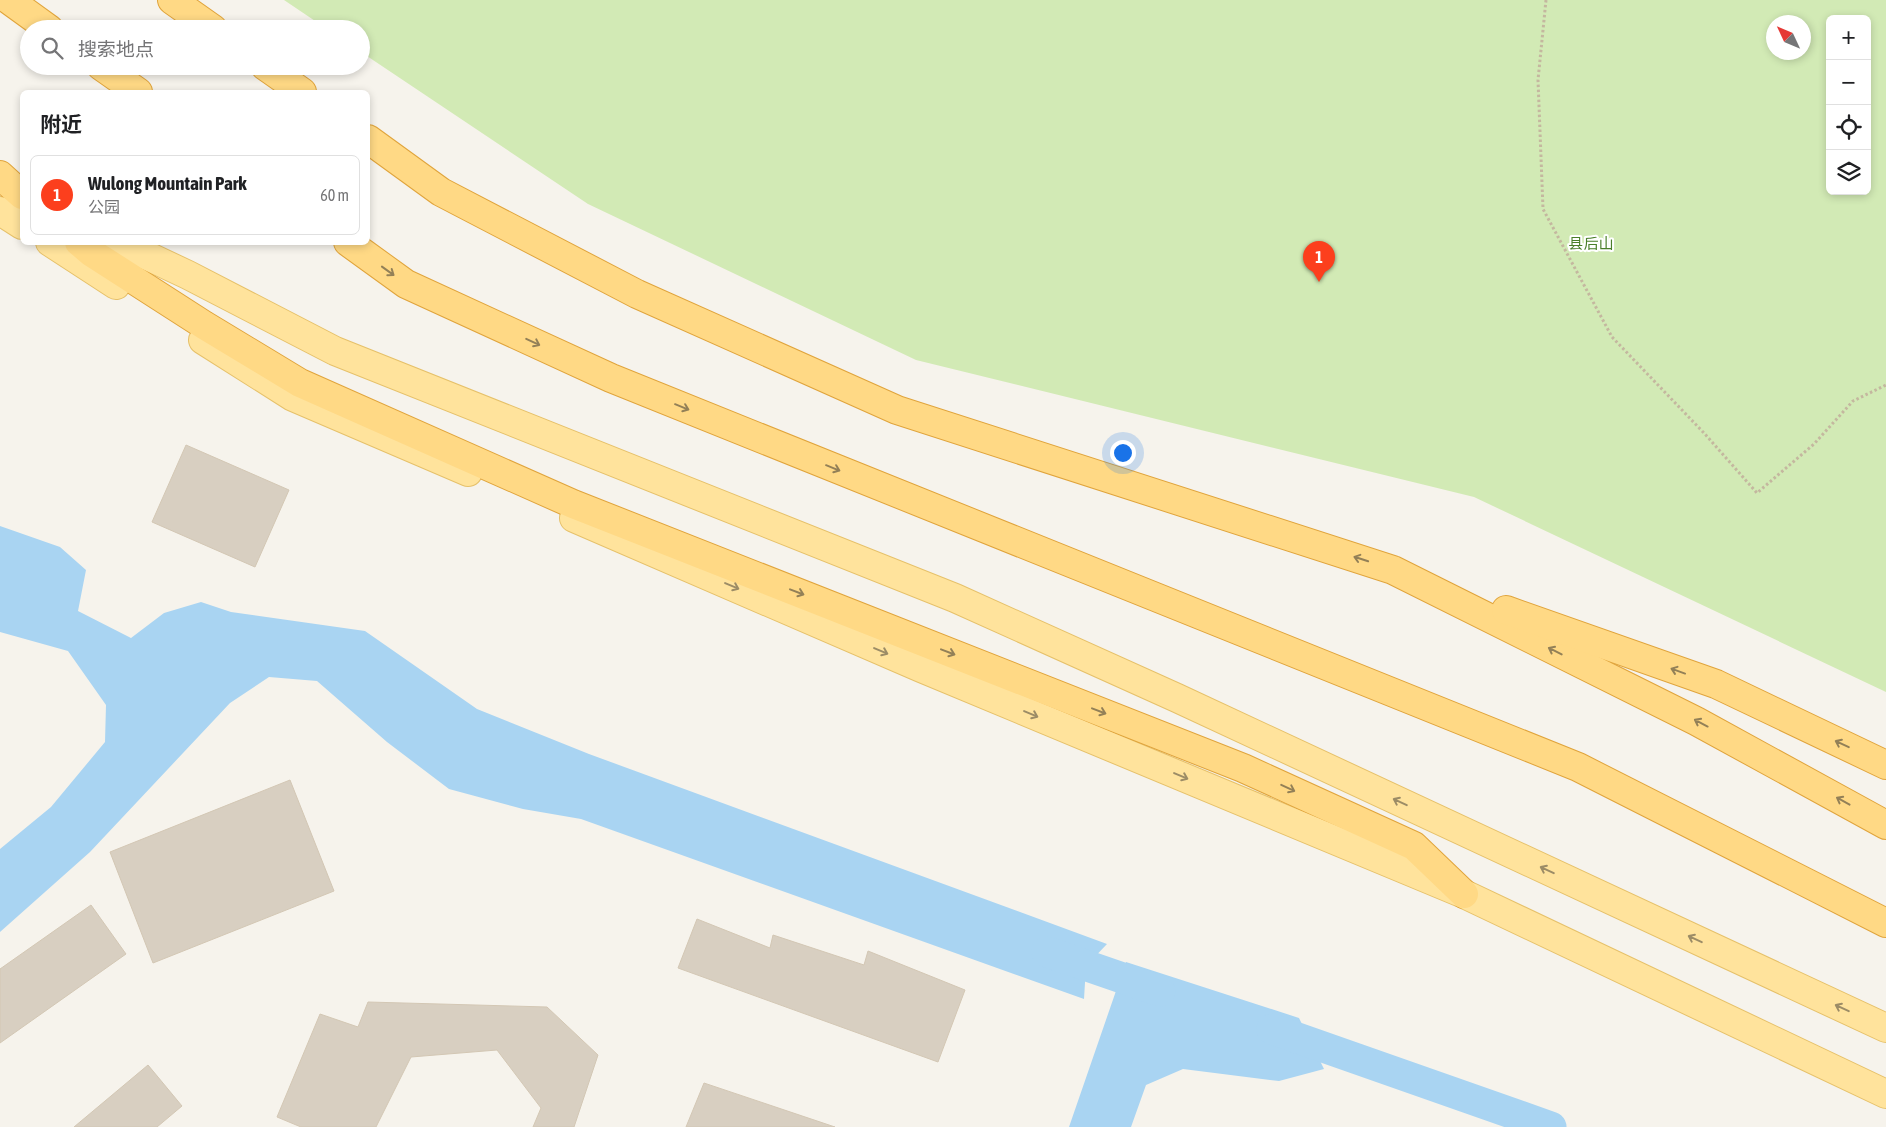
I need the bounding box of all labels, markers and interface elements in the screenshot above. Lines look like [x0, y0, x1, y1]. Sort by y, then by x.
north arrow [1766, 15, 1811, 60]
map controls [1826, 15, 1871, 195]
button: + [1826, 15, 1871, 60]
search box [20, 20, 370, 75]
icon: search [38, 34, 66, 62]
text: 搜索地点 [78, 38, 154, 60]
button: − [1826, 60, 1871, 105]
button: locate [1826, 105, 1871, 150]
text: 附近 [40, 112, 82, 136]
button: layers [1826, 150, 1871, 195]
text: Wulong Mountain Park [88, 172, 247, 194]
text: 1 [53, 186, 61, 204]
text: 60 m [320, 186, 349, 204]
text: 公园 [88, 198, 120, 216]
park label: 县后山 [1568, 235, 1614, 252]
pin: 1 [1303, 241, 1335, 282]
one-way arrow [380, 266, 394, 276]
one-way arrow [525, 338, 540, 348]
one-way arrow [674, 403, 689, 412]
your location [1110, 440, 1136, 466]
one-way arrow [825, 463, 840, 473]
one-way arrow [1353, 554, 1369, 564]
one-way arrow [724, 582, 739, 592]
one-way arrow [788, 588, 804, 597]
one-way arrow [873, 646, 888, 656]
one-way arrow [1548, 646, 1563, 655]
one-way arrow [940, 648, 955, 657]
one-way arrow [1671, 666, 1686, 675]
one-way arrow [1091, 707, 1106, 716]
one-way arrow [1023, 709, 1038, 719]
one-way arrow [1694, 718, 1708, 728]
one-way arrow [1835, 739, 1850, 749]
one-way arrow [1173, 772, 1188, 782]
one-way arrow [1280, 784, 1295, 794]
one-way arrow [1393, 796, 1408, 806]
one-way arrow [1836, 796, 1851, 806]
one-way arrow [1540, 865, 1555, 875]
one-way arrow [1688, 934, 1703, 943]
one-way arrow [1835, 1002, 1850, 1012]

